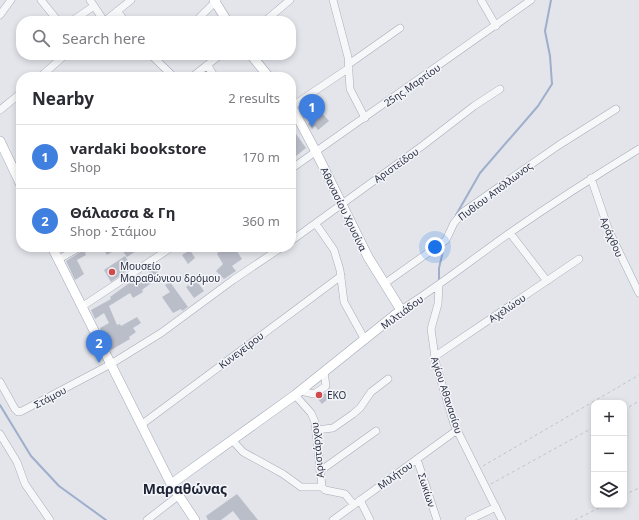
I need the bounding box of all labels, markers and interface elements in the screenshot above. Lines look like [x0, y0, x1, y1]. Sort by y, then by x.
search box [16, 16, 296, 60]
icon: search [30, 27, 52, 49]
text: Search here [62, 28, 145, 48]
street label: 25ης Μαρτίου [381, 60, 443, 110]
text: Nearby [32, 87, 94, 110]
text: 2 results [228, 89, 280, 107]
pin: 1 [299, 94, 325, 127]
text: vardaki bookstore [70, 138, 206, 158]
street label: Αριστείδου [371, 144, 421, 186]
text: 1 [41, 148, 49, 166]
text: 170 m [242, 148, 280, 166]
text: Shop [70, 158, 101, 176]
street label: Πυθίου Απόλλωνος [455, 158, 535, 224]
street label: Αθανασίου Χρυσίνα [318, 165, 371, 254]
text: Θάλασσα & Γη [70, 202, 175, 222]
text: 2 [41, 212, 49, 230]
text: 360 m [242, 212, 280, 230]
street label: Αράχθου [597, 215, 627, 259]
text: Shop · Στάμου [70, 222, 157, 240]
your location [425, 237, 445, 257]
place label: Μουσείο Μαραθώνιου δρόμου [120, 259, 220, 285]
marker: Μουσείο Μαραθώνιου δρόμου [107, 267, 117, 277]
street label: Αχελώου [486, 290, 528, 326]
street label: Μιλτιάδου [378, 292, 426, 332]
street label: Κυνεγείρου [216, 328, 266, 372]
pin: 2 [86, 330, 112, 363]
street label: Αγίου Αθανασίου [428, 355, 466, 435]
street label: Στάμου [31, 383, 69, 411]
place label: EKO [327, 388, 347, 402]
marker: EKO [314, 390, 324, 400]
map controls [591, 400, 627, 508]
button: + [591, 400, 627, 436]
street label: Αριστάρχου [307, 421, 327, 479]
button: − [591, 436, 627, 472]
street label: Μιλήτου [375, 457, 415, 493]
street label: Σωκίων [415, 471, 439, 509]
button: layers [591, 472, 627, 508]
district label: Μαραθώνας [143, 479, 227, 498]

